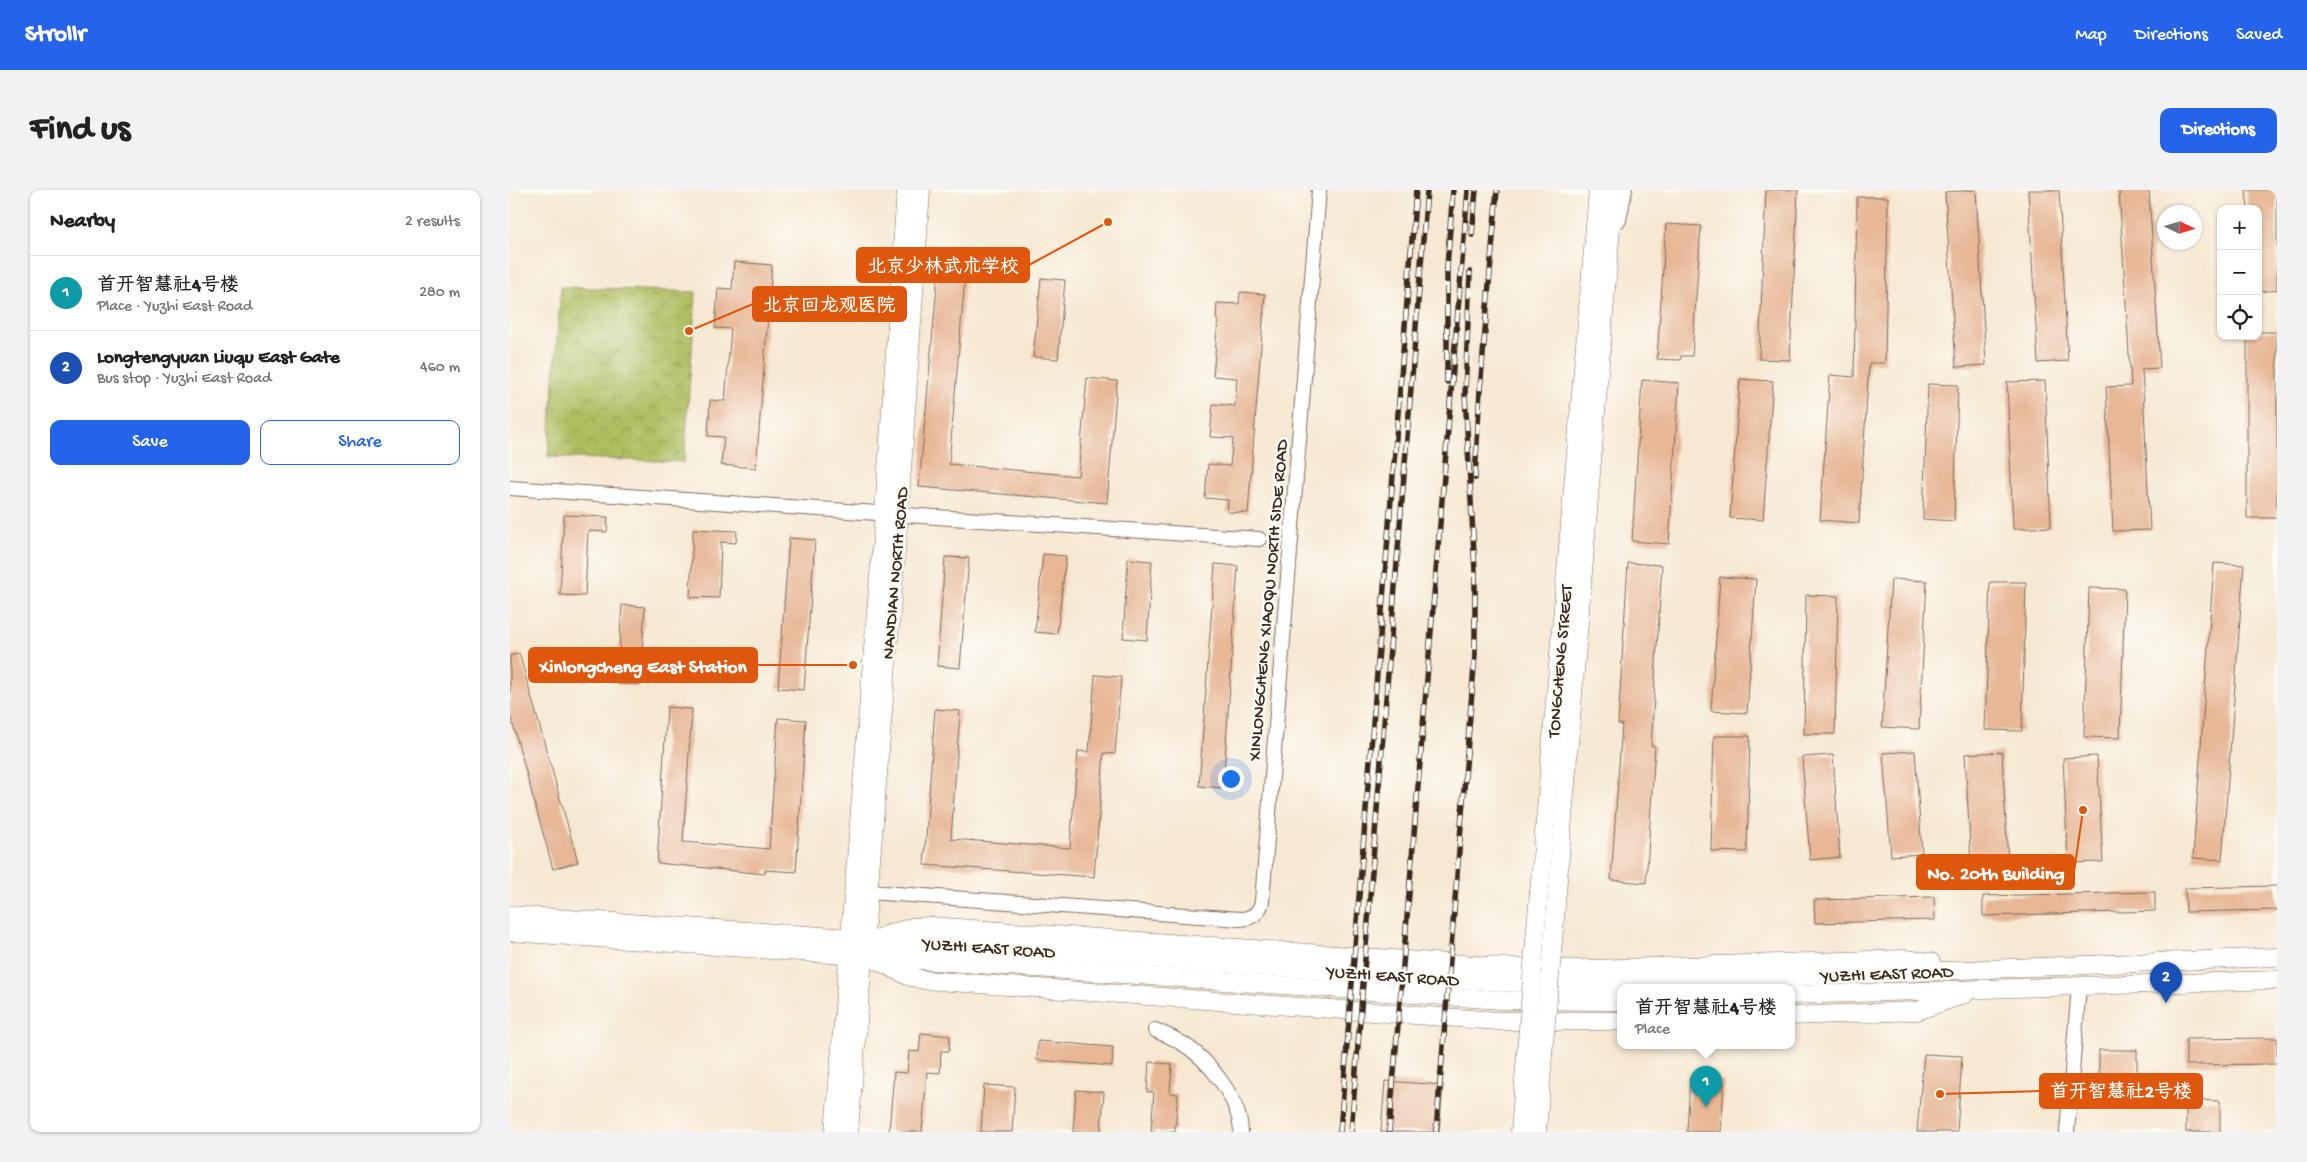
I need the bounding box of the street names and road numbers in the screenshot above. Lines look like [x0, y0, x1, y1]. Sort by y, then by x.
street label: XINLONGCHENG XIAOQU NORTH SIDE ROAD [1245, 438, 1294, 763]
street label: NANDIAN NORTH ROAD [878, 486, 915, 660]
street label: TONGCHENG STREET [1544, 583, 1579, 740]
street label: YUZHI EAST ROAD [920, 934, 1056, 965]
street label: YUZHI EAST ROAD [1324, 962, 1460, 993]
street label: YUZHI EAST ROAD [1818, 963, 1954, 988]

